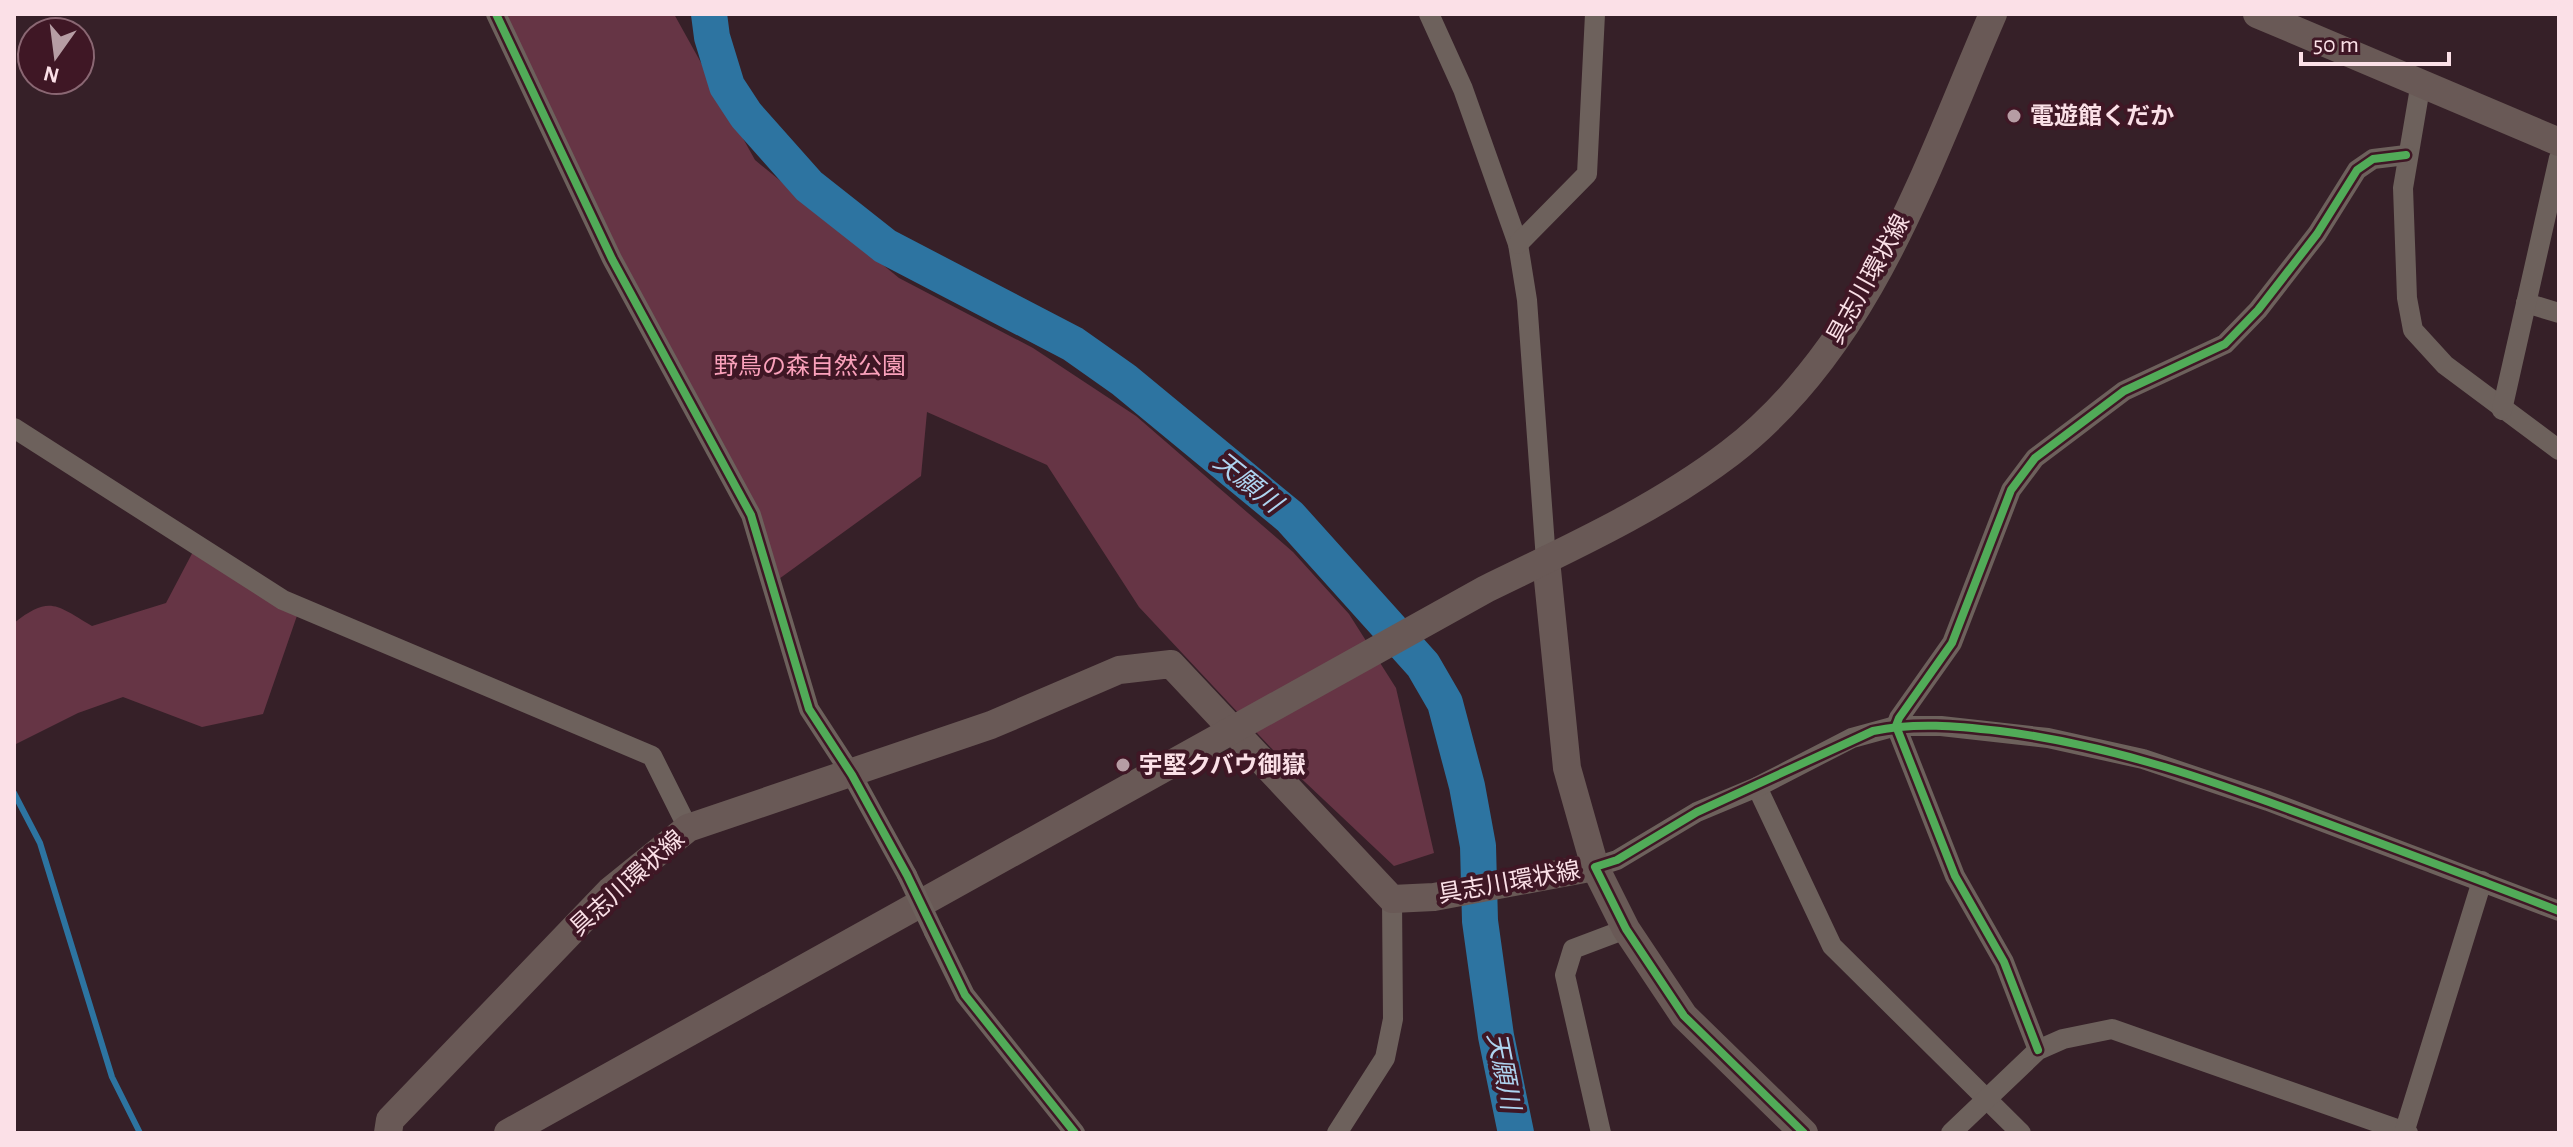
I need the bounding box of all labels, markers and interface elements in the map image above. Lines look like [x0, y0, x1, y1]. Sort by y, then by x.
north arrow [16, 16, 96, 96]
scale bar [2301, 16, 2449, 66]
text: 50 m [2313, 33, 2359, 57]
text: N [41, 62, 61, 87]
place label: 電遊館くだか [2030, 103, 2174, 129]
marker: 電遊館くだか [2005, 107, 2023, 125]
street label: 具志川環状線 [1822, 210, 1914, 348]
park label: 野鳥の森自然公園 [714, 353, 906, 379]
water label: 天願川 [1209, 448, 1288, 519]
place label: 宇堅クバウ御嶽 [1139, 752, 1306, 778]
marker: 宇堅クバウ御嶽 [1114, 756, 1132, 774]
street label: 具志川環状線 [565, 825, 689, 941]
street label: 具志川環状線 [1436, 857, 1582, 907]
water label: 天願川 [1483, 1030, 1524, 1115]

